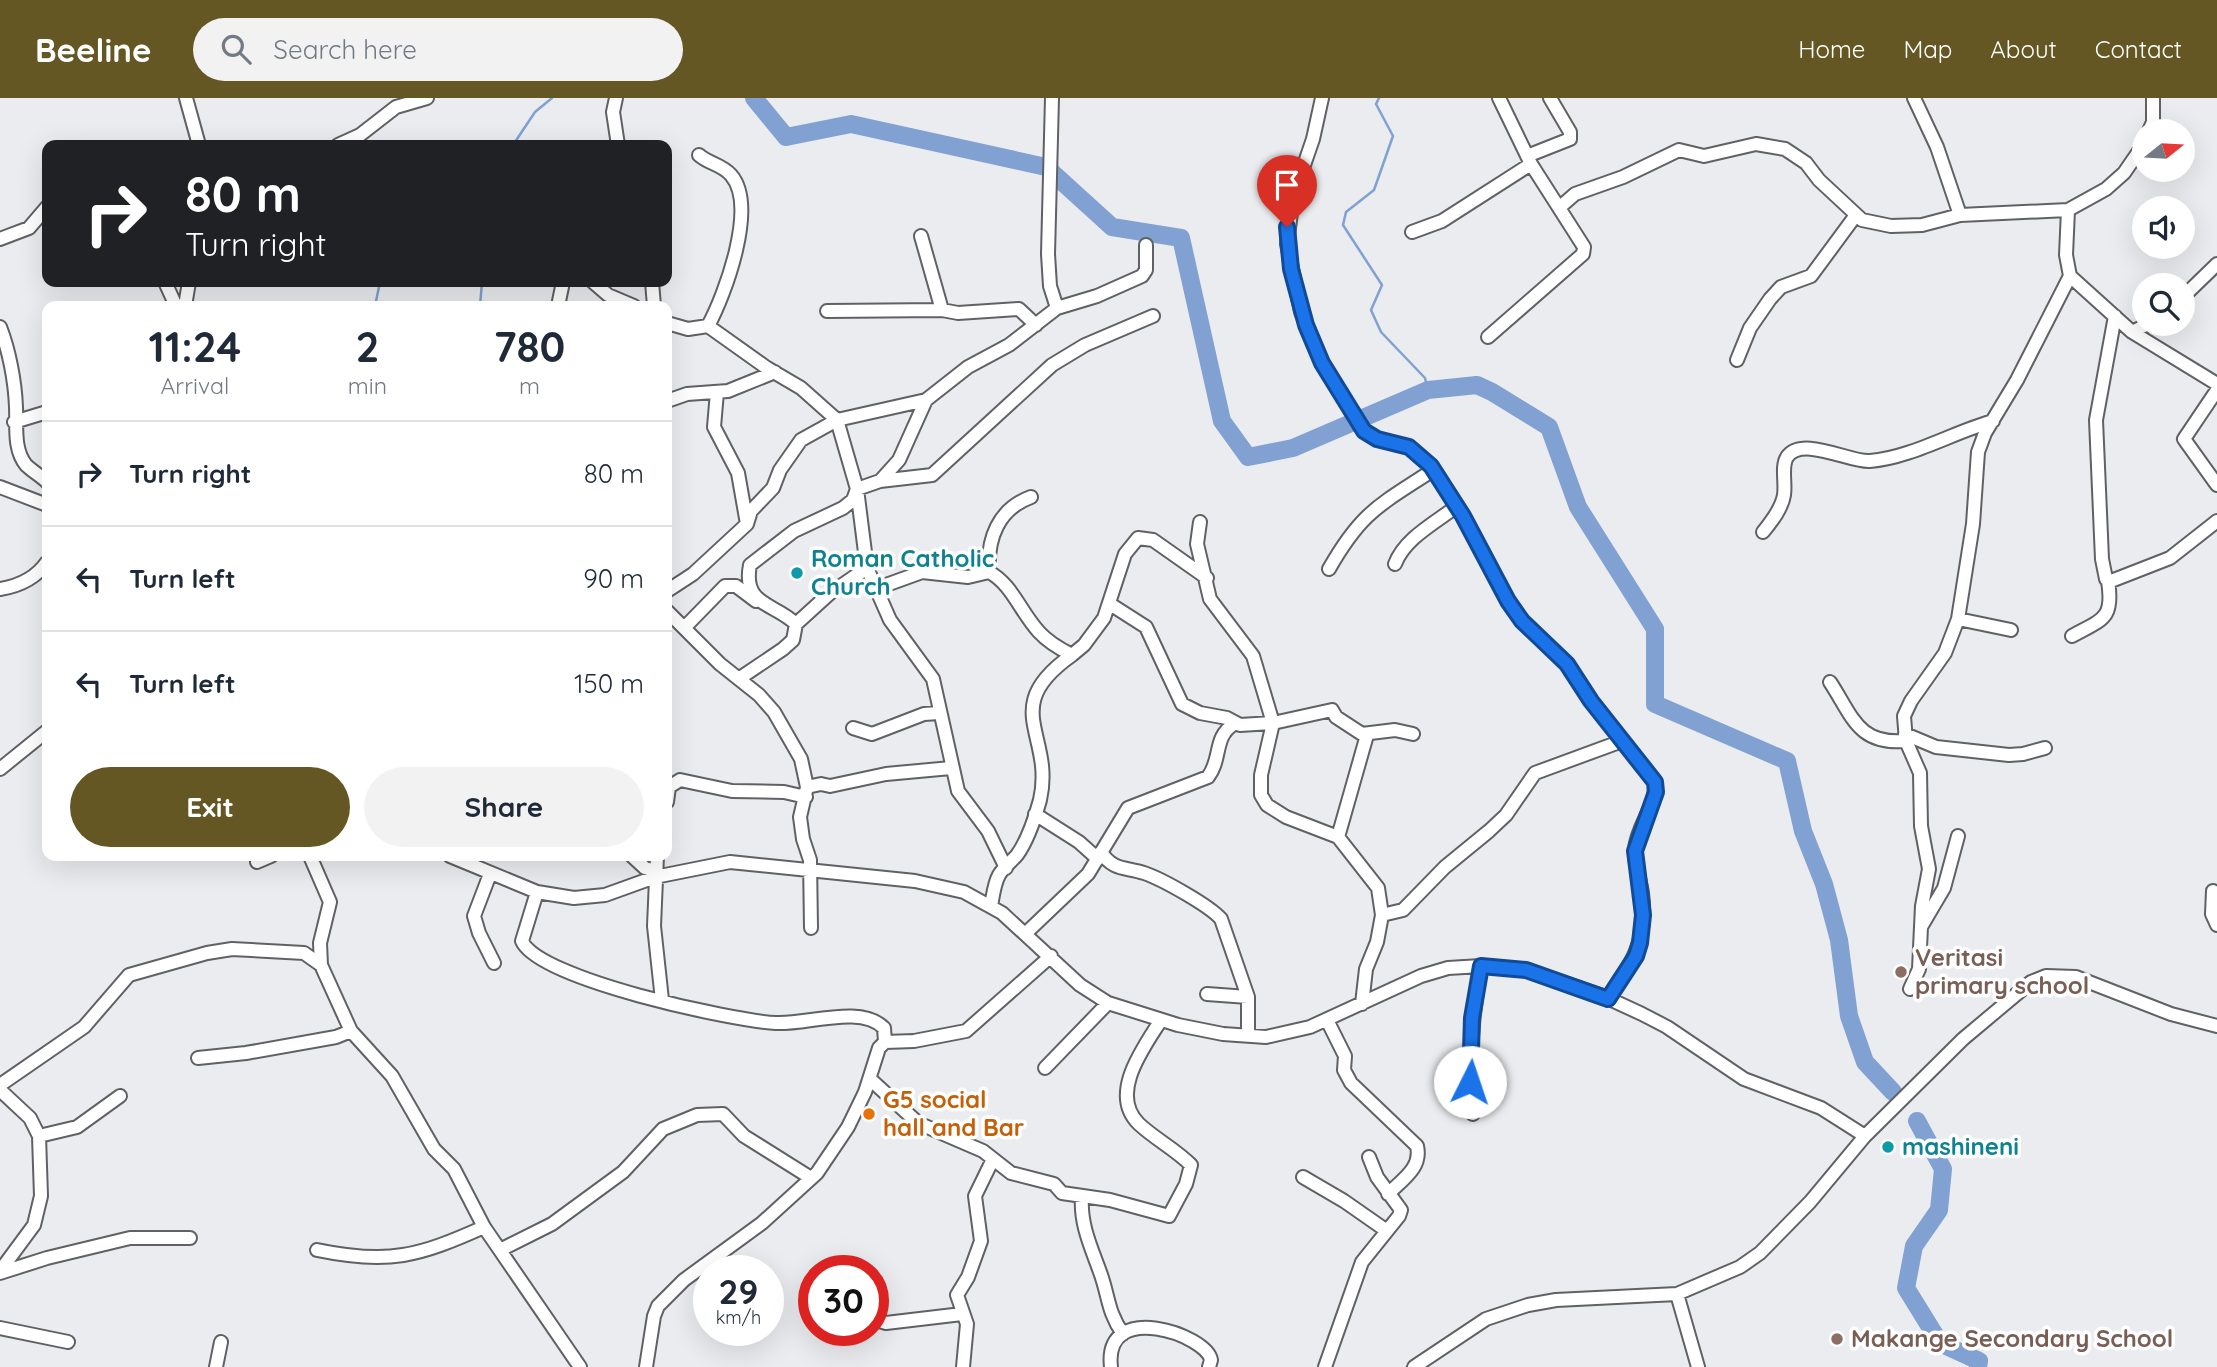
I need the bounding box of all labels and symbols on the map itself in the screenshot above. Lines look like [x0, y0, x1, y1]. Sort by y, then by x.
north arrow [2132, 119, 2194, 182]
pin [1257, 155, 1317, 227]
place label: Roman Catholic Church [811, 543, 994, 601]
marker: Roman Catholic Church [789, 565, 805, 581]
place label: Veritasi primary school [1915, 942, 2089, 1000]
marker: Veritasi primary school [1893, 964, 1909, 980]
position arrow [1433, 1045, 1507, 1119]
place label: G5 social hall and Bar [883, 1084, 1024, 1142]
marker: G5 social hall and Bar [861, 1106, 877, 1122]
place label: mashineni [1902, 1131, 2019, 1161]
marker: mashineni [1880, 1139, 1896, 1155]
speed limit sign: 30 [798, 1255, 889, 1346]
place label: Makange Secondary School [1851, 1323, 2173, 1353]
marker: Makange Secondary School [1829, 1331, 1845, 1347]

